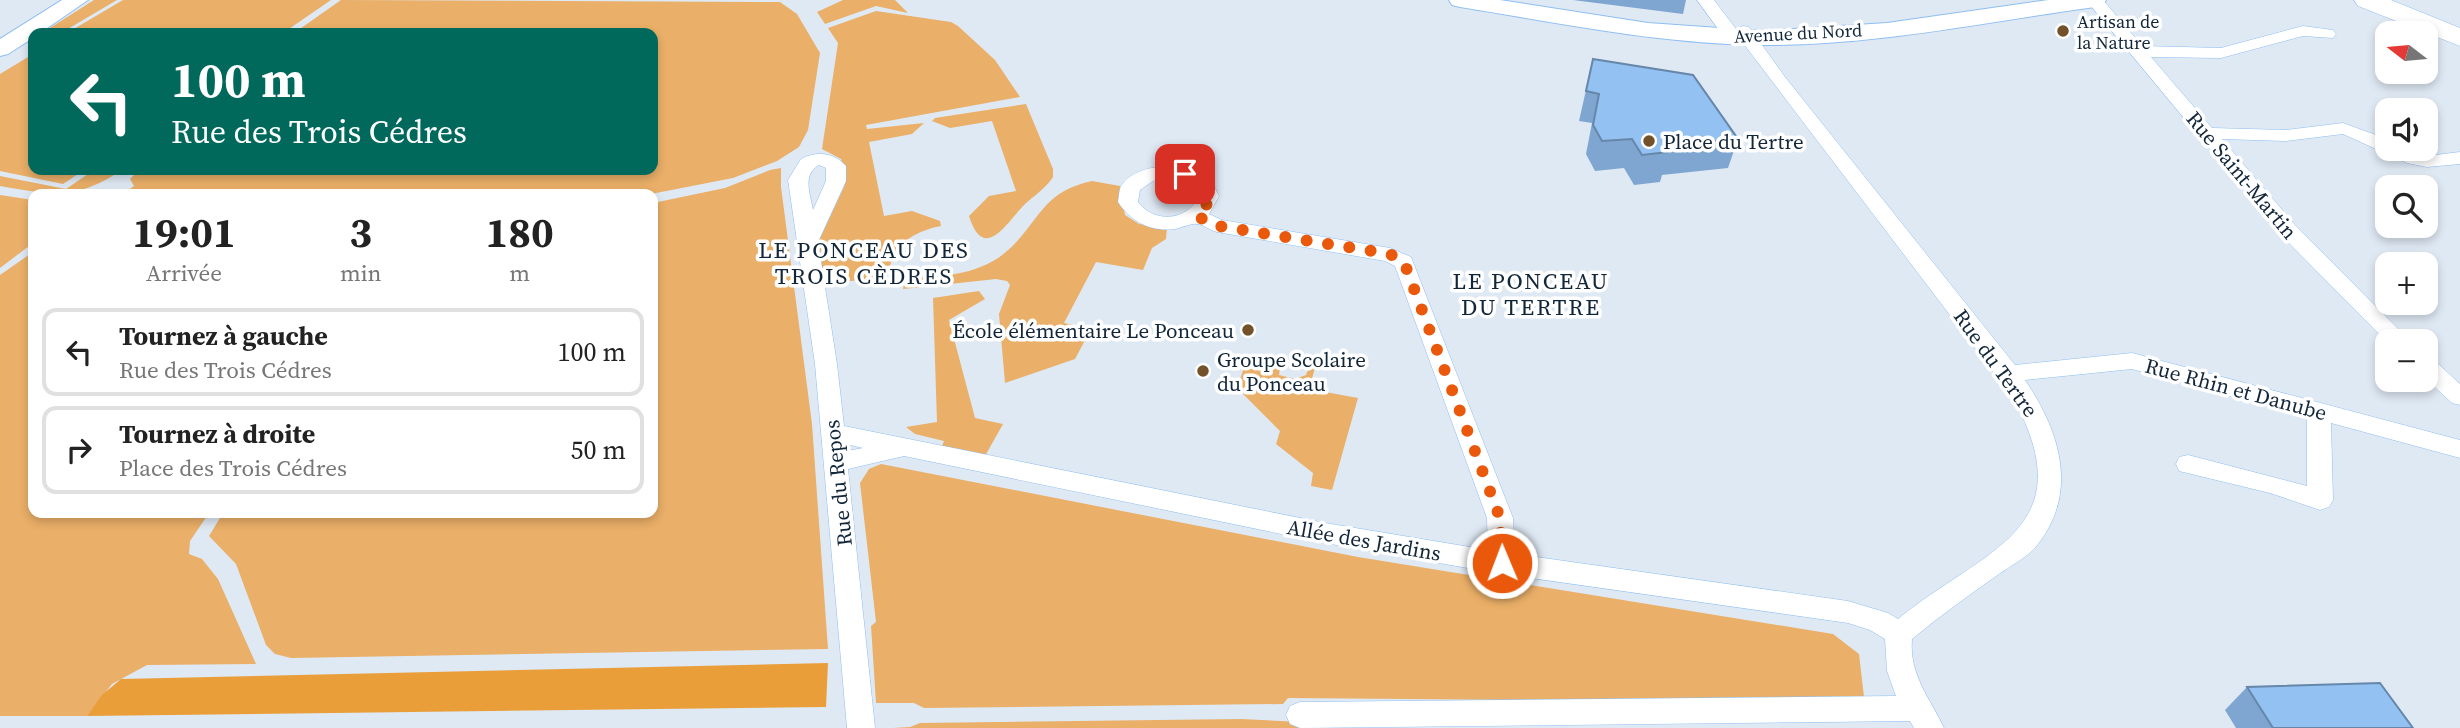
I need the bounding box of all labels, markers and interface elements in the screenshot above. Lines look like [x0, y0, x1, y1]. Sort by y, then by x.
place label: Artisan de la Nature [2077, 9, 2160, 55]
street label: Avenue du Nord [1733, 17, 1863, 49]
north arrow [2375, 21, 2438, 84]
map controls [2375, 21, 2438, 392]
marker: Artisan de la Nature [2055, 23, 2071, 39]
text: 100 m [171, 46, 306, 113]
icon: left [56, 56, 147, 147]
button: sound [2375, 98, 2438, 161]
street label: Rue Saint-Martin [2180, 105, 2304, 245]
text: Rue des Trois Cédres [171, 110, 467, 154]
place label: Place du Tertre [1663, 127, 1804, 156]
marker: Place du Tertre [1641, 133, 1657, 149]
pin [1155, 144, 1215, 204]
icon: arrive [1166, 155, 1204, 193]
button: search [2375, 175, 2438, 238]
text: 19:01 [132, 203, 236, 261]
text: 3 [349, 203, 372, 261]
text: 180 [486, 203, 554, 261]
district label: LE PONCEAU DES TROIS CÈDRES [758, 234, 970, 292]
button: + [2375, 252, 2438, 315]
text: Arrivée [146, 257, 222, 289]
text: min [340, 257, 381, 289]
text: m [509, 257, 530, 289]
district label: LE PONCEAU DU TERTRE [1452, 265, 1610, 323]
street label: Rue du Tertre [1947, 303, 2045, 423]
place label: École élémentaire Le Ponceau [952, 316, 1234, 345]
text: Tournez à gauche [119, 318, 328, 354]
marker: École élémentaire Le Ponceau [1240, 322, 1256, 338]
button: − [2375, 329, 2438, 392]
icon: left [60, 333, 98, 371]
text: 100 m [558, 334, 626, 370]
place label: Groupe Scolaire du Ponceau [1217, 345, 1366, 398]
street label: Rue Rhin et Danube [2142, 351, 2330, 427]
text: Rue des Trois Cédres [119, 354, 332, 386]
marker: Groupe Scolaire du Ponceau [1195, 363, 1211, 379]
text: Tournez à droite [119, 416, 315, 452]
street label: Rue du Repos [817, 418, 859, 548]
icon: right [60, 431, 98, 469]
text: 50 m [571, 432, 626, 468]
text: Place des Trois Cédres [119, 452, 347, 484]
street label: Allée des Jardins [1285, 512, 1443, 568]
position arrow [1465, 526, 1539, 600]

